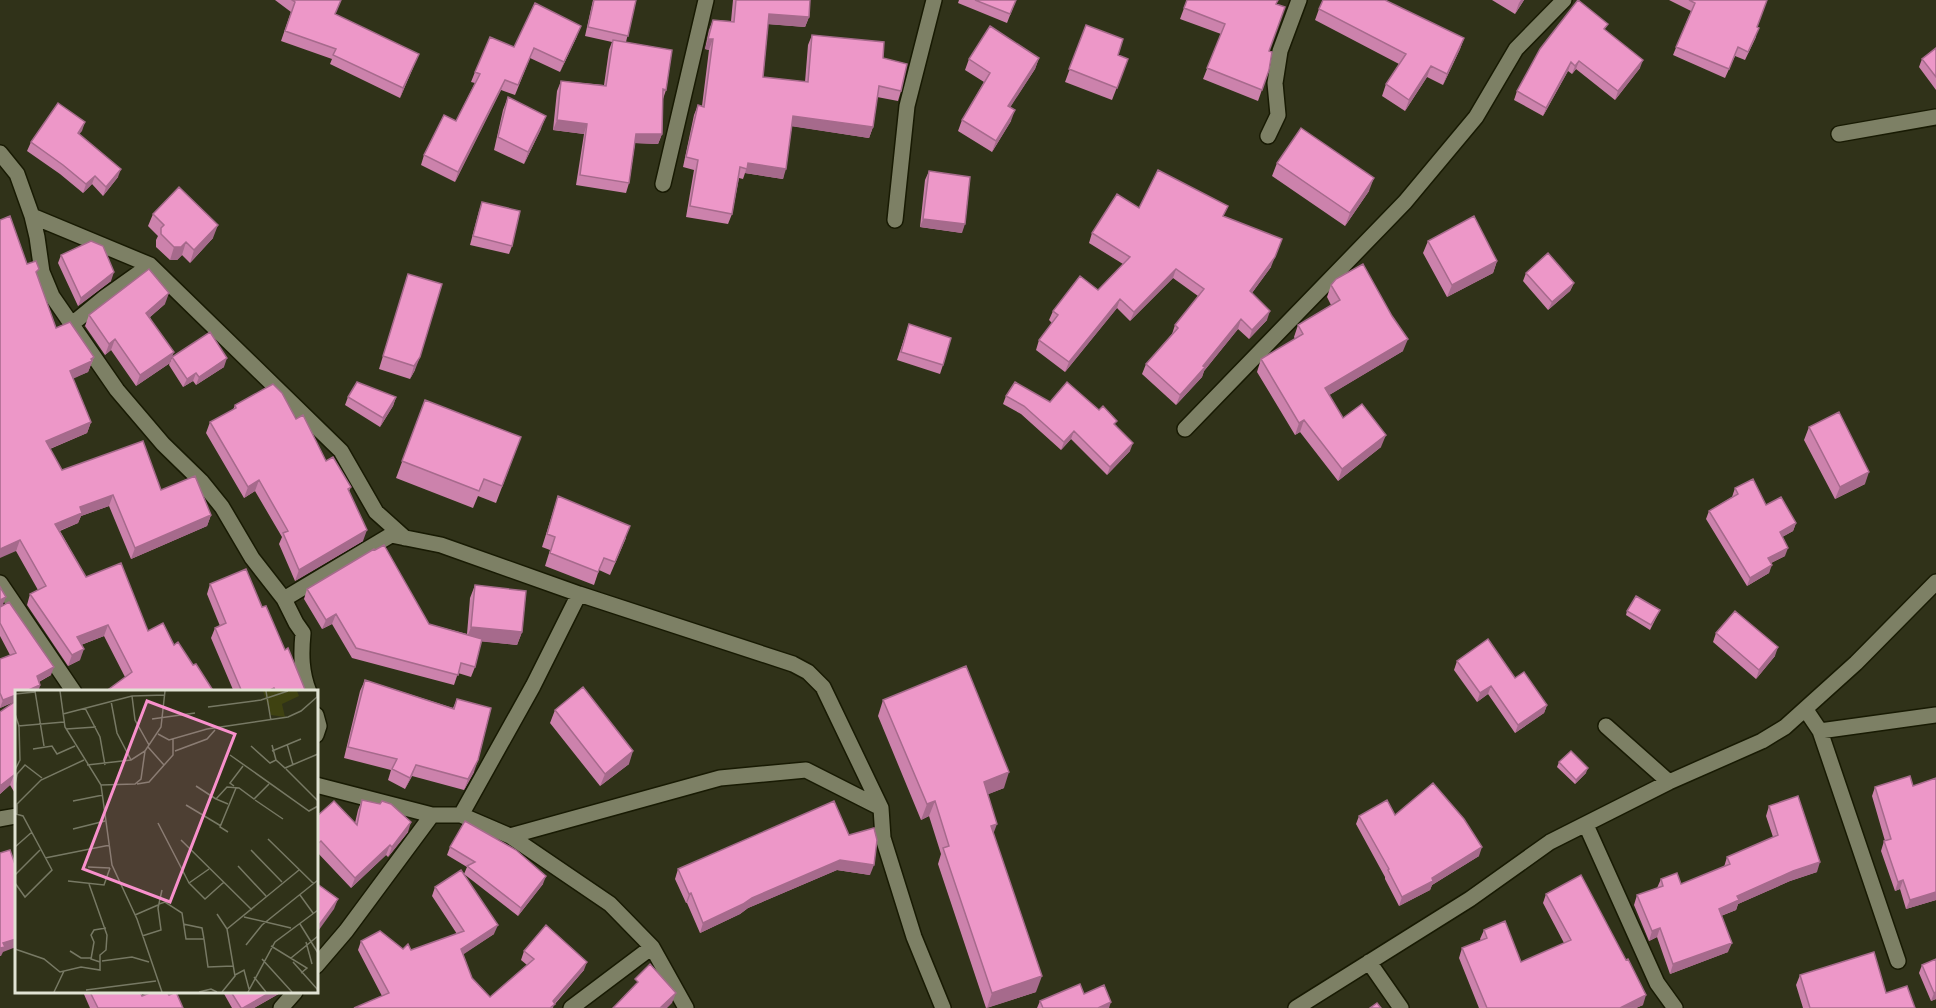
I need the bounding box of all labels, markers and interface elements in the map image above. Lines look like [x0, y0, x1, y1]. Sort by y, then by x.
inset map [15, 690, 318, 993]

